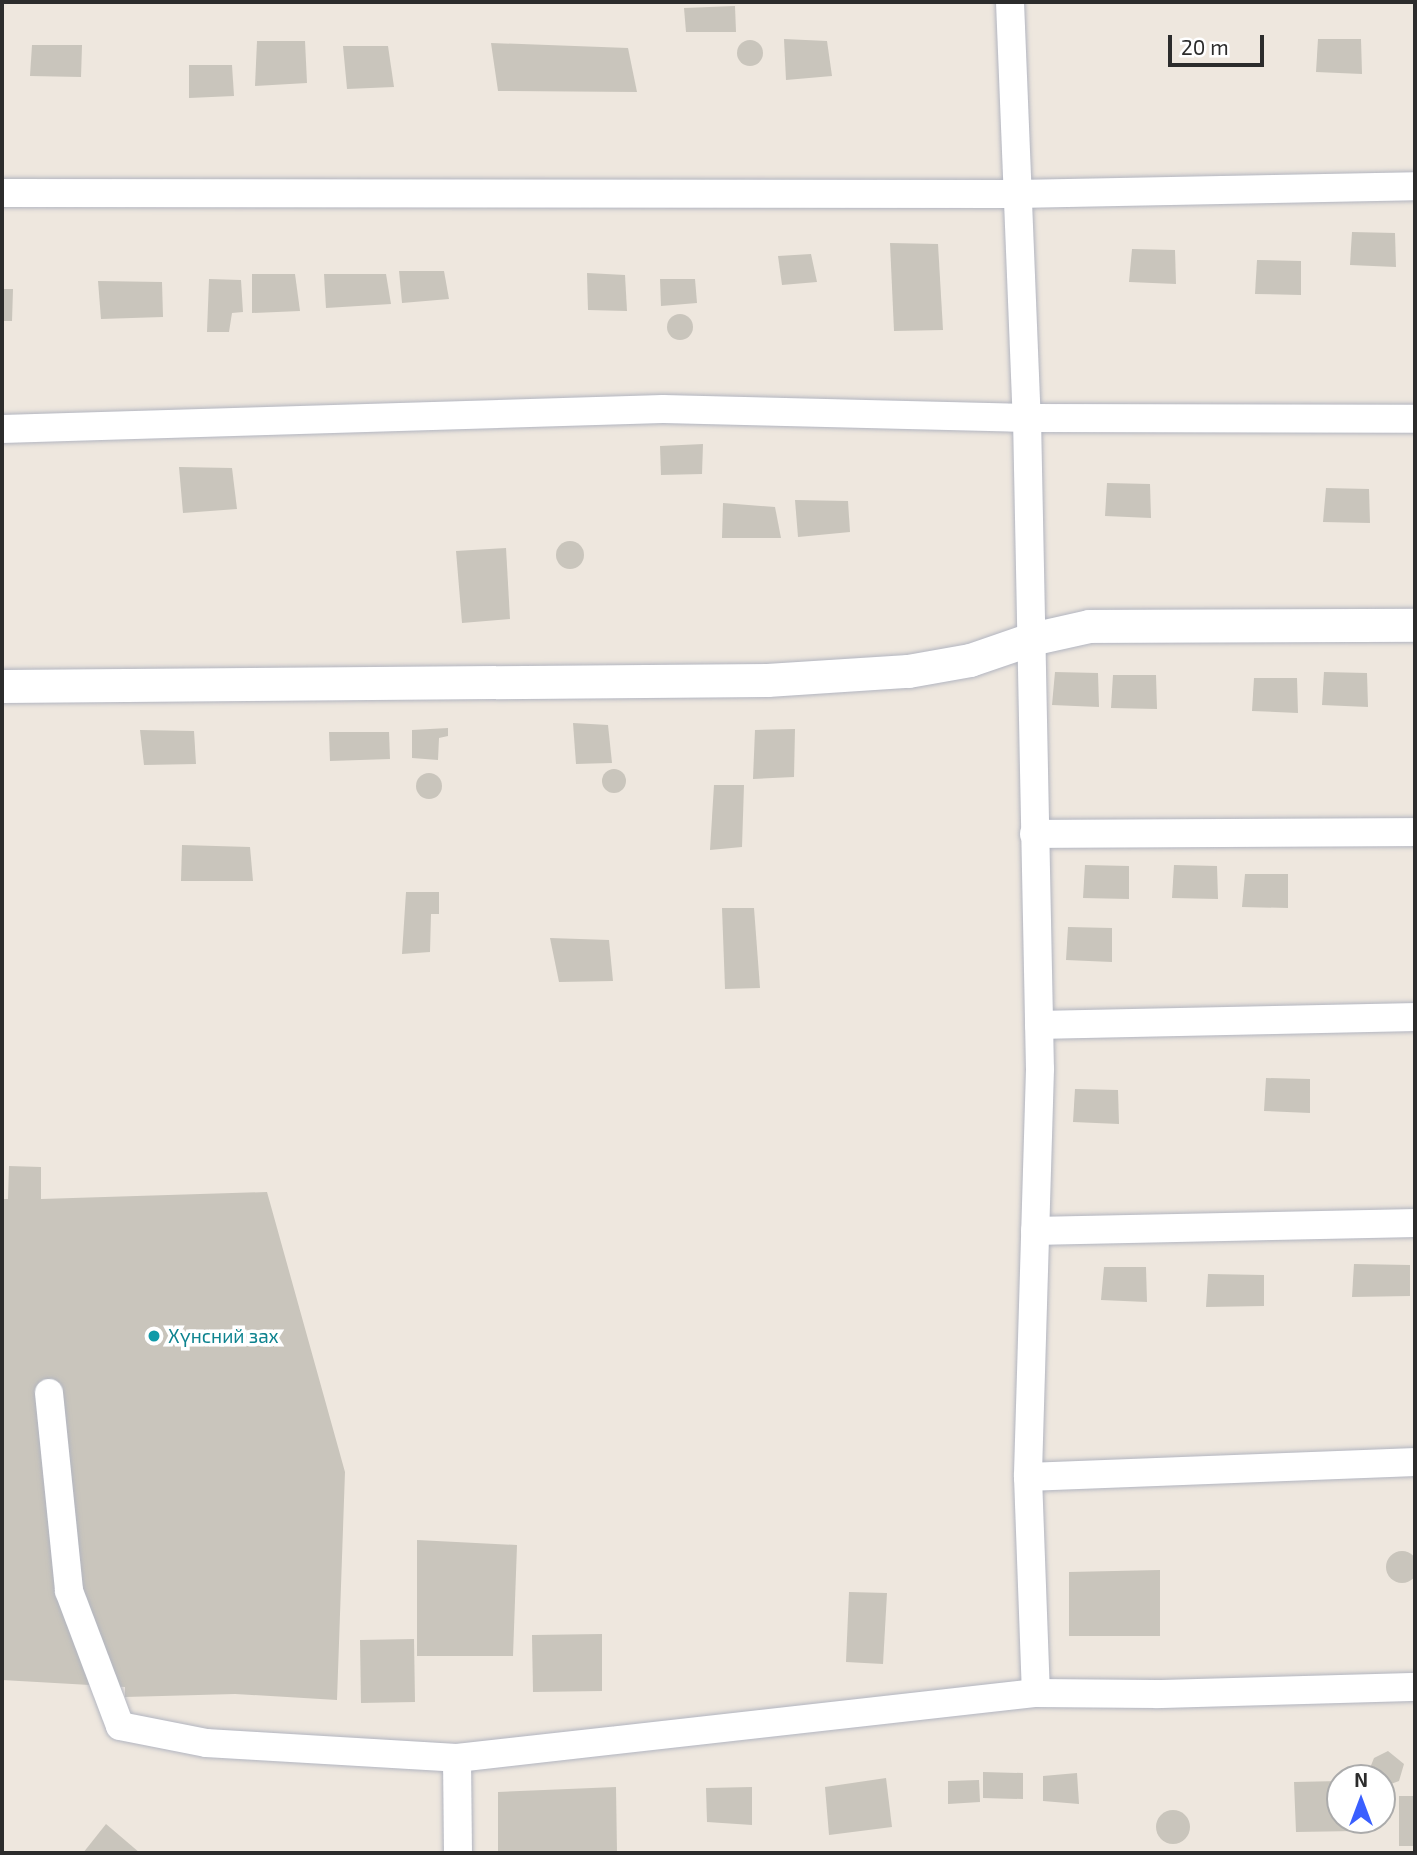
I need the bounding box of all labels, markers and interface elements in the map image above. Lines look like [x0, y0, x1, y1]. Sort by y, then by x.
scale bar [1172, 21, 1268, 65]
text: 20 m [1181, 34, 1229, 59]
place label: Хүнсний зах [168, 1325, 279, 1347]
marker: Хүнсний зах [146, 1328, 162, 1344]
north arrow [1326, 1764, 1396, 1834]
text: N [1354, 1768, 1368, 1791]

